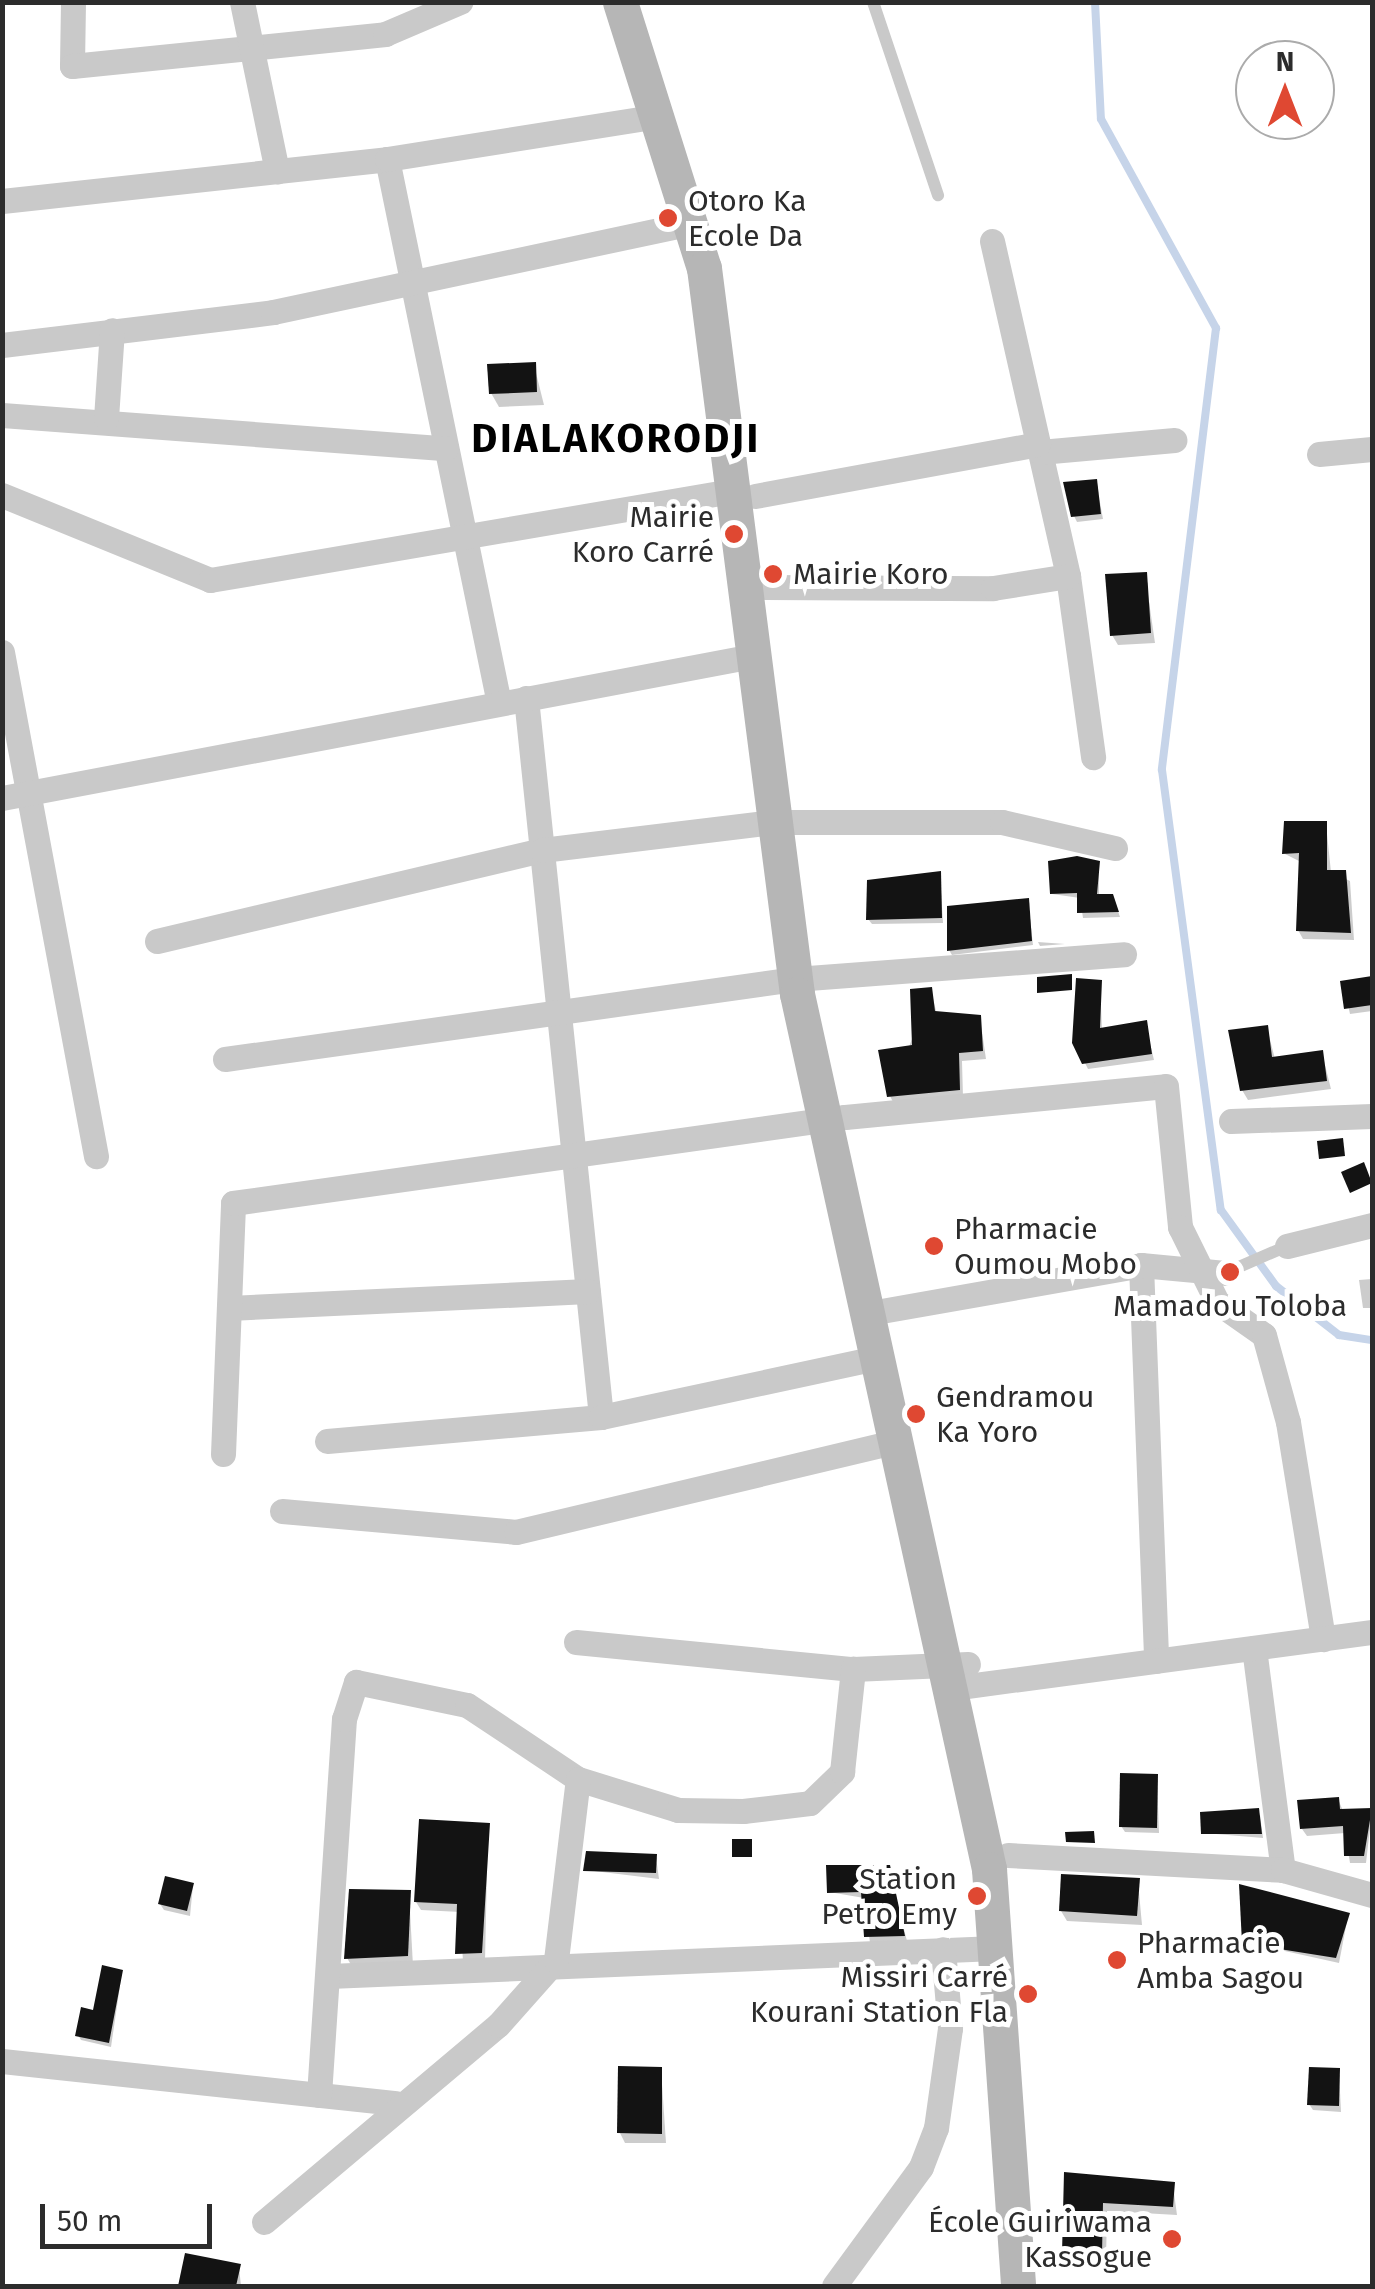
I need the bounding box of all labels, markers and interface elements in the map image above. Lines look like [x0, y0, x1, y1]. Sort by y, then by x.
north arrow [1235, 40, 1335, 140]
text: N [1276, 45, 1294, 78]
place label: Otoro Ka Ecole Da [688, 183, 807, 254]
marker: Otoro Ka Ecole Da [657, 207, 679, 229]
district label: DIALAKORODJI [471, 415, 761, 463]
place label: Mairie Koro Carré [572, 499, 714, 570]
marker: Mairie Koro Carré [723, 523, 745, 545]
place label: Mairie Koro [793, 556, 948, 592]
marker: Mairie Koro [762, 563, 784, 585]
place label: Pharmacie Oumou Mobo [954, 1211, 1137, 1282]
marker: Pharmacie Oumou Mobo [923, 1235, 945, 1257]
marker: Mamadou Toloba [1219, 1261, 1241, 1283]
place label: Mamadou Toloba [1113, 1288, 1347, 1324]
place label: Gendramou Ka Yoro [936, 1379, 1094, 1450]
marker: Gendramou Ka Yoro [905, 1403, 927, 1425]
place label: Station Petro Emy [821, 1861, 957, 1932]
marker: Station Petro Emy [966, 1885, 988, 1907]
place label: Pharmacie Amba Sagou [1137, 1925, 1304, 1996]
marker: Pharmacie Amba Sagou [1106, 1949, 1128, 1971]
place label: Missiri Carré Kourani Station Fla [750, 1959, 1008, 2030]
marker: Missiri Carré Kourani Station Fla [1017, 1983, 1039, 2005]
scale bar [45, 2184, 218, 2246]
text: 50 m [57, 2203, 122, 2239]
place label: École Guiriwama Kassogue [928, 2204, 1152, 2274]
marker: École Guiriwama Kassogue [1161, 2228, 1183, 2250]

